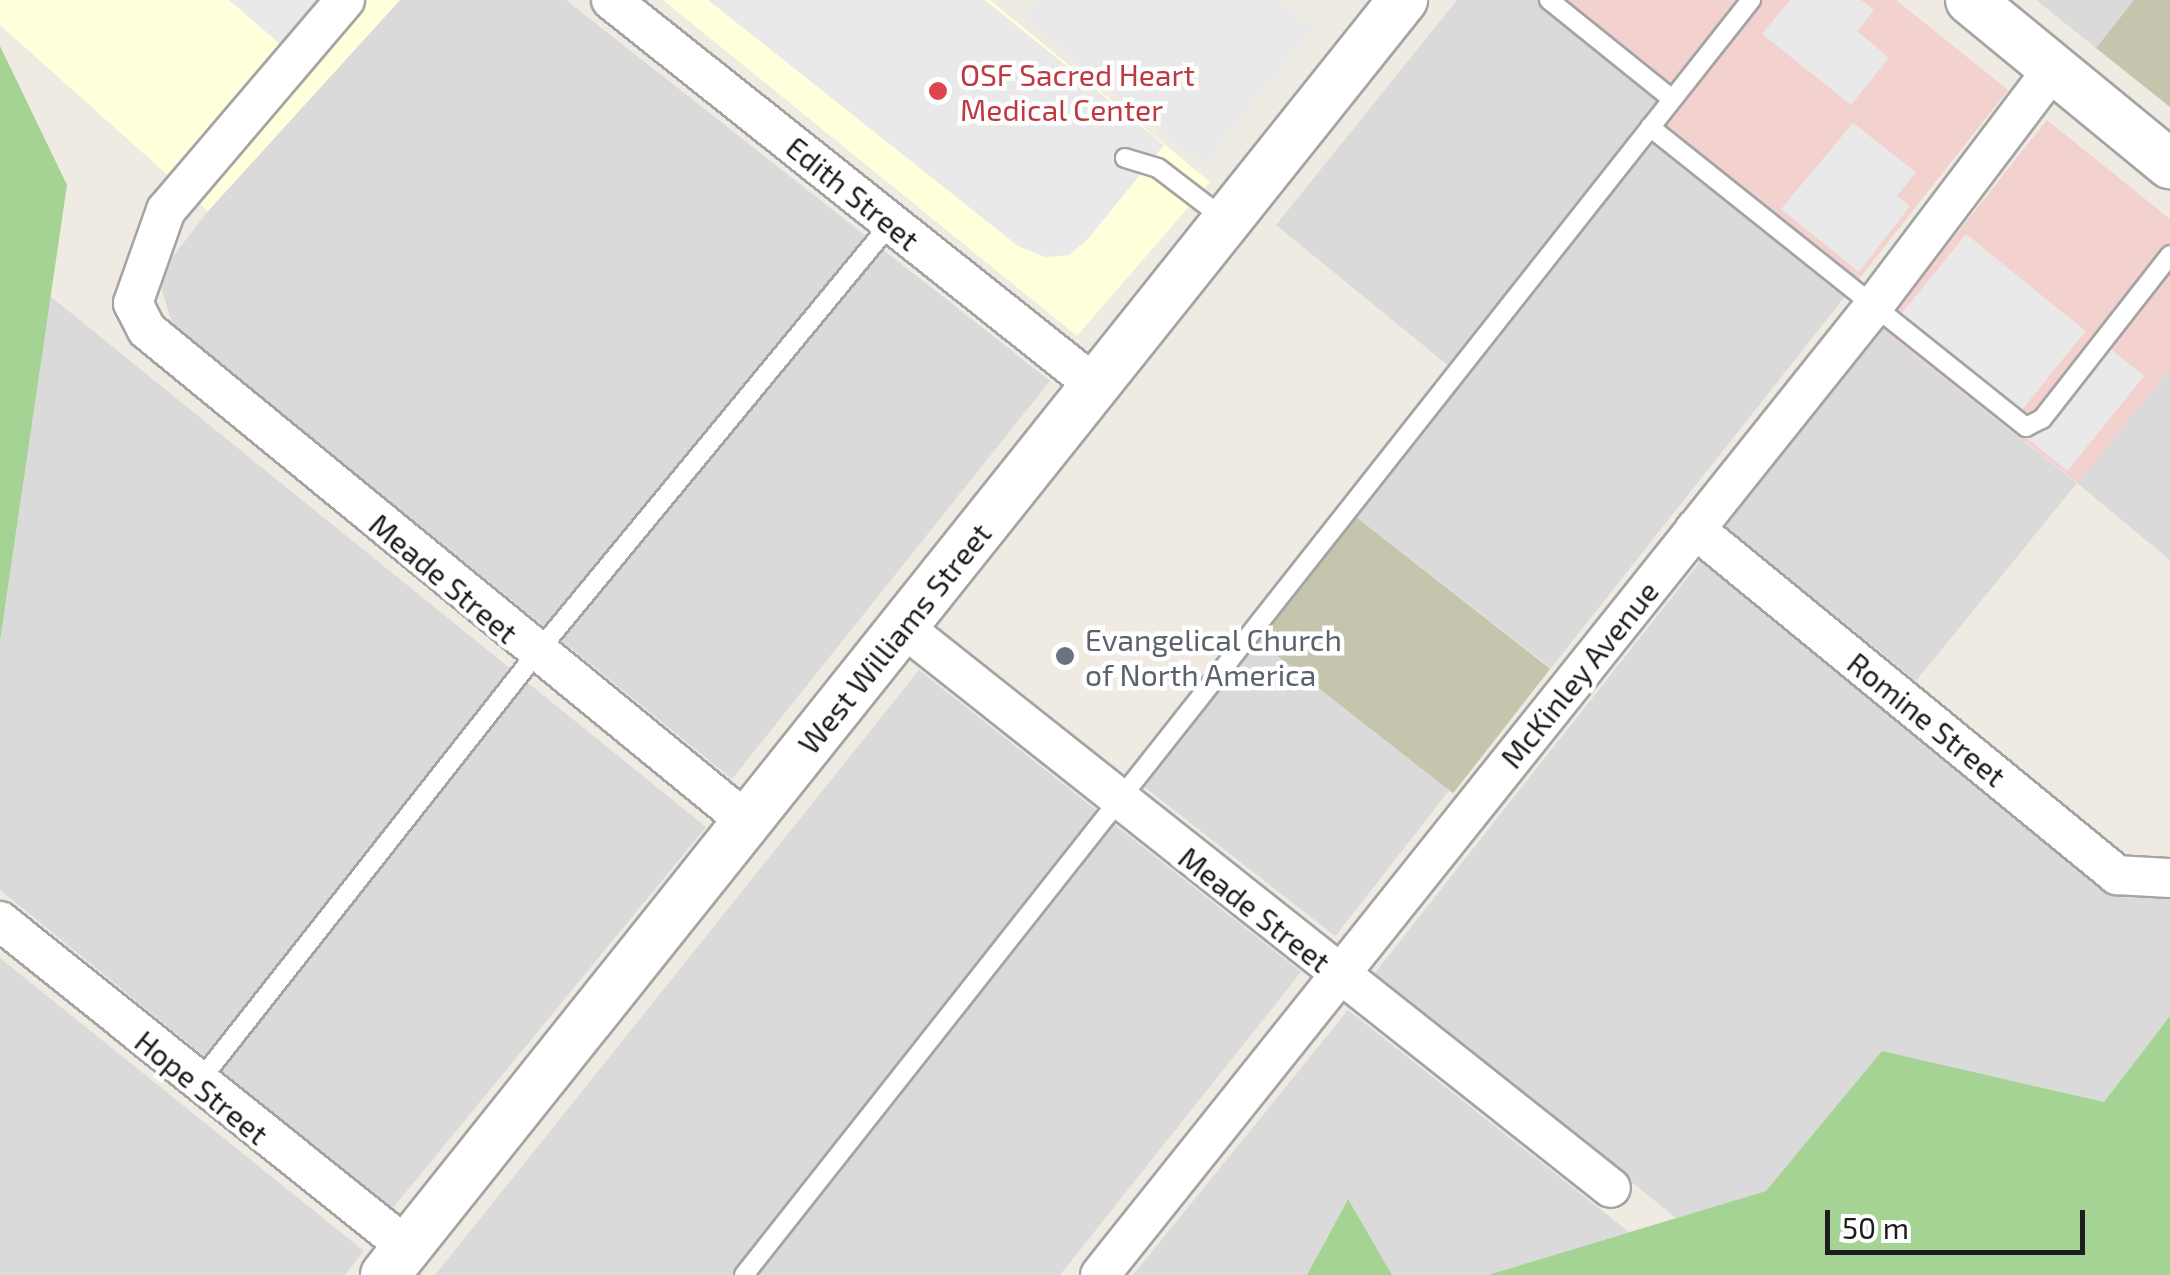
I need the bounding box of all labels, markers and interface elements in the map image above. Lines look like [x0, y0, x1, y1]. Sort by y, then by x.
place label: OSF Sacred Heart Medical Center [960, 56, 1195, 126]
marker: OSF Sacred Heart Medical Center [925, 78, 951, 104]
street label: Edith Street [779, 129, 927, 257]
street label: Meade Street [363, 506, 525, 650]
street label: West Williams Street [790, 515, 998, 761]
street label: McKinley Avenue [1492, 573, 1666, 775]
place label: Evangelical Church of North America [1085, 621, 1343, 692]
street label: Romine Street [1841, 644, 2013, 794]
marker: Evangelical Church of North America [1054, 645, 1076, 667]
street label: Meade Street [1172, 839, 1338, 979]
street label: Hope Street [128, 1022, 276, 1152]
scale bar [1830, 1190, 2090, 1252]
text: 50 m [1842, 1209, 1909, 1245]

